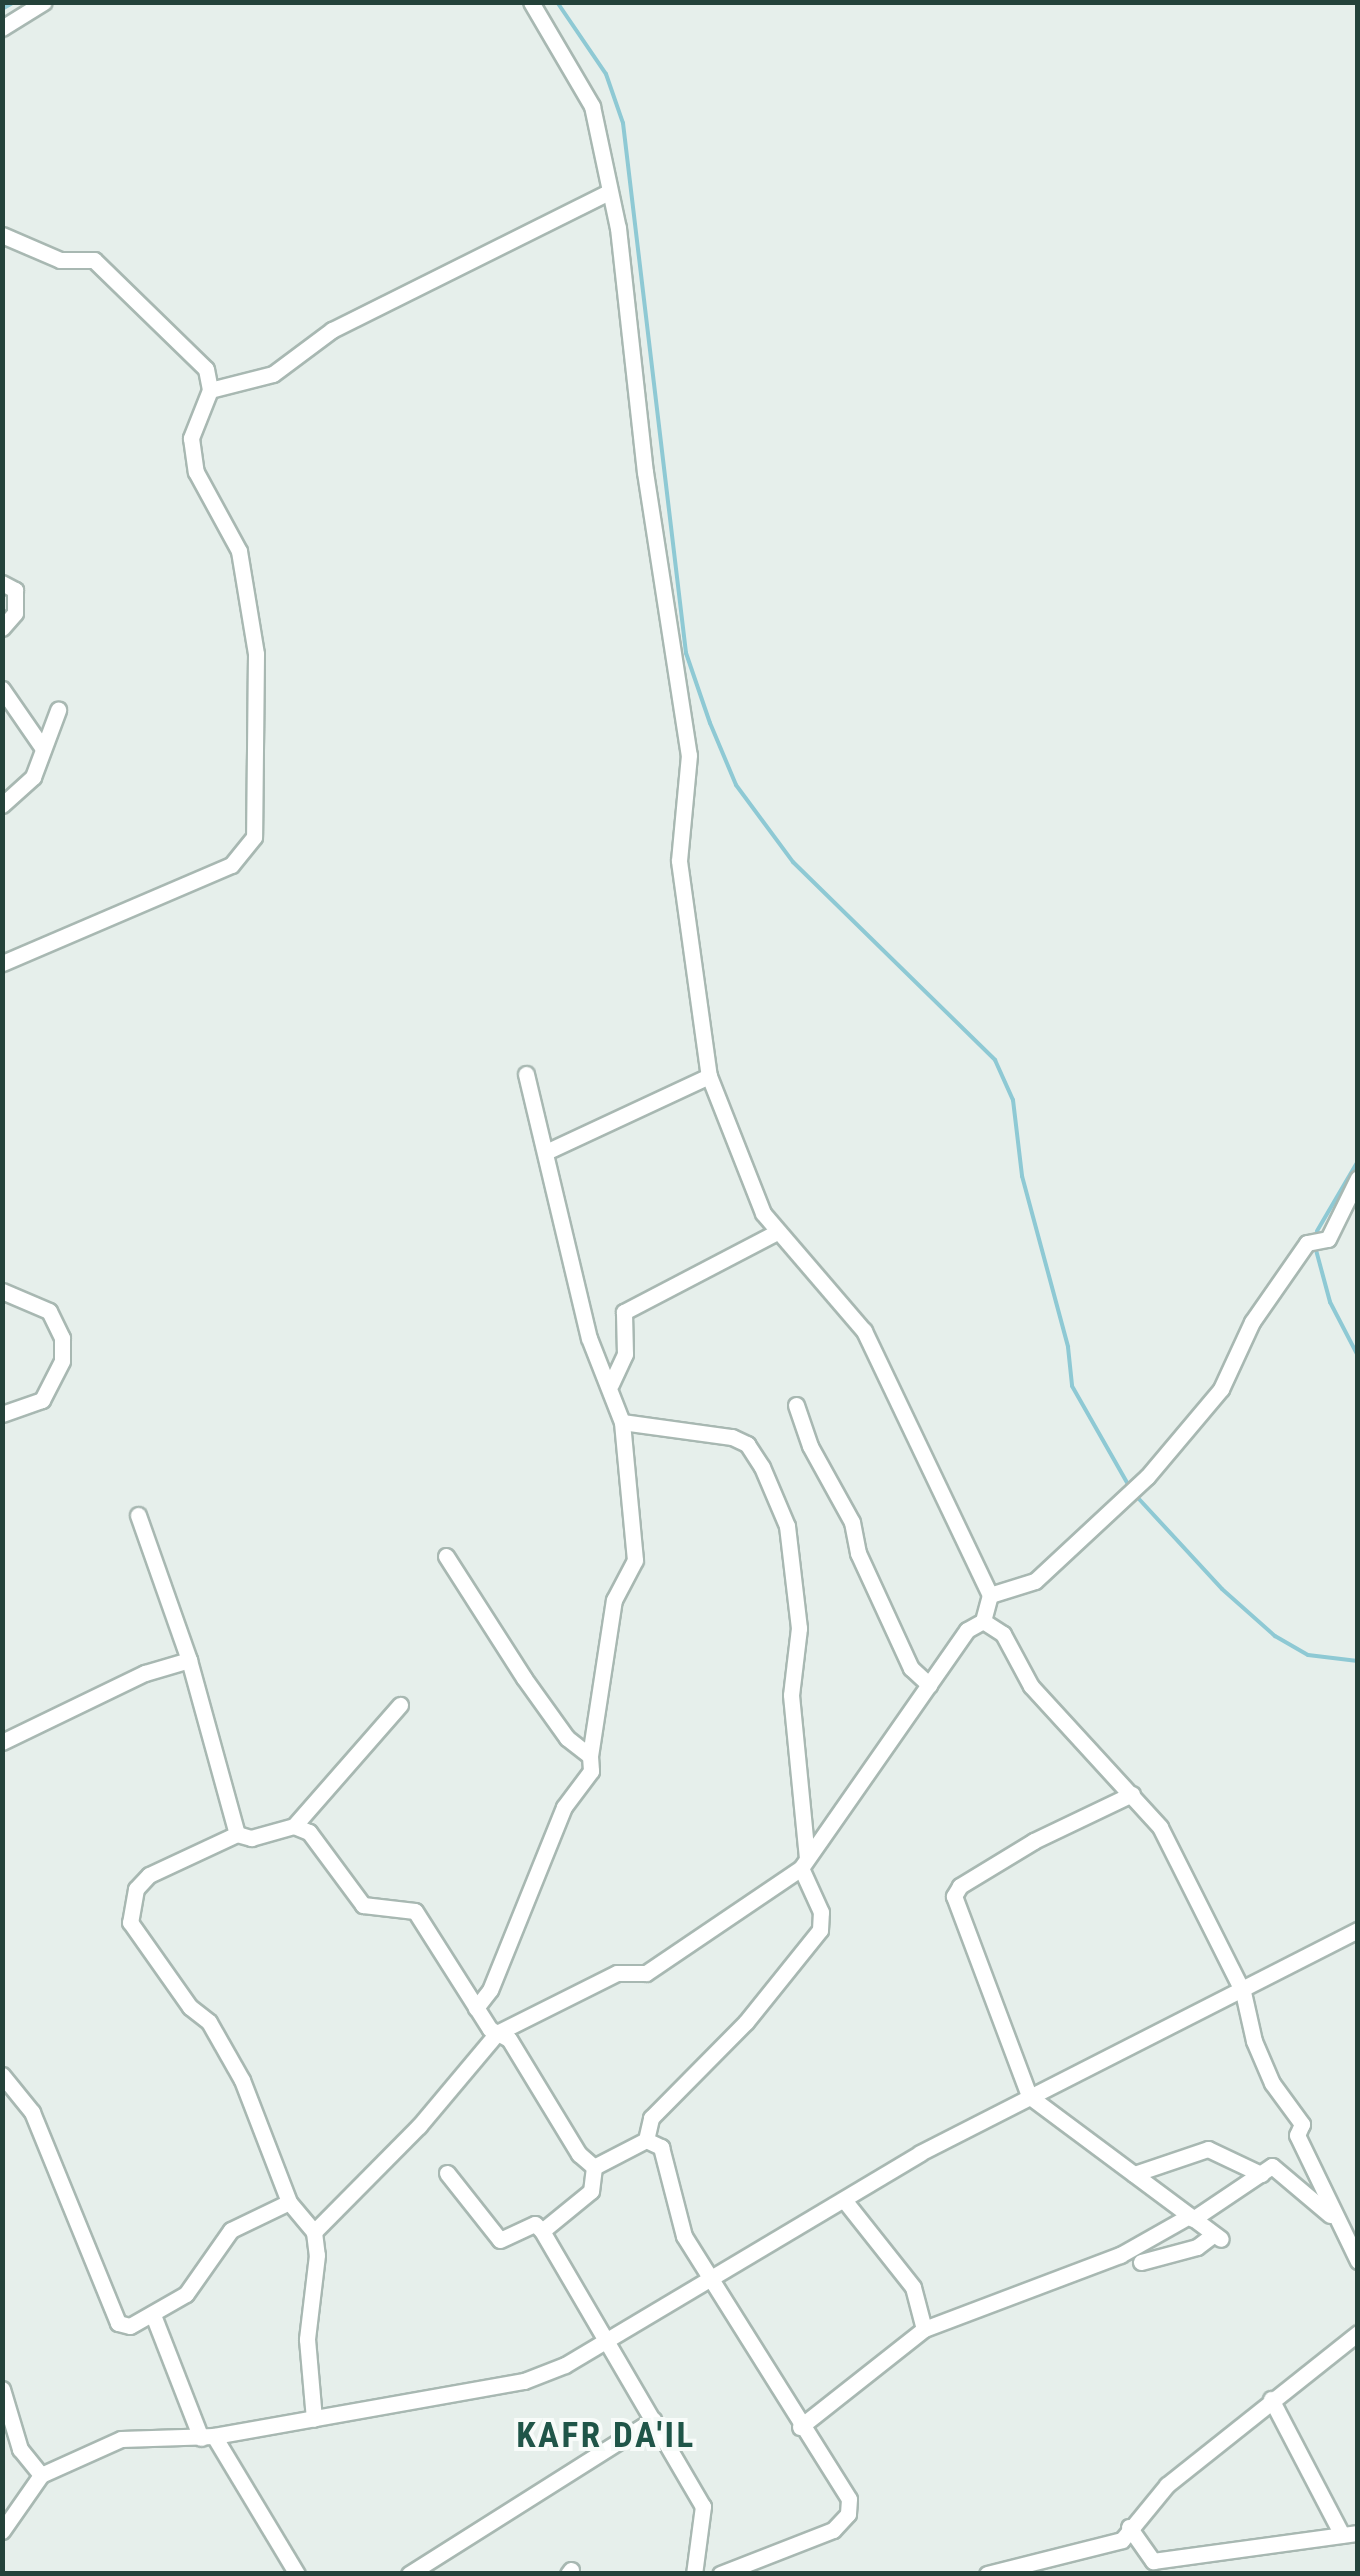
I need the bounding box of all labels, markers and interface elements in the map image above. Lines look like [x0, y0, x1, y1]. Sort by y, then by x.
district label: KAFR DA'IL [516, 2415, 696, 2457]

